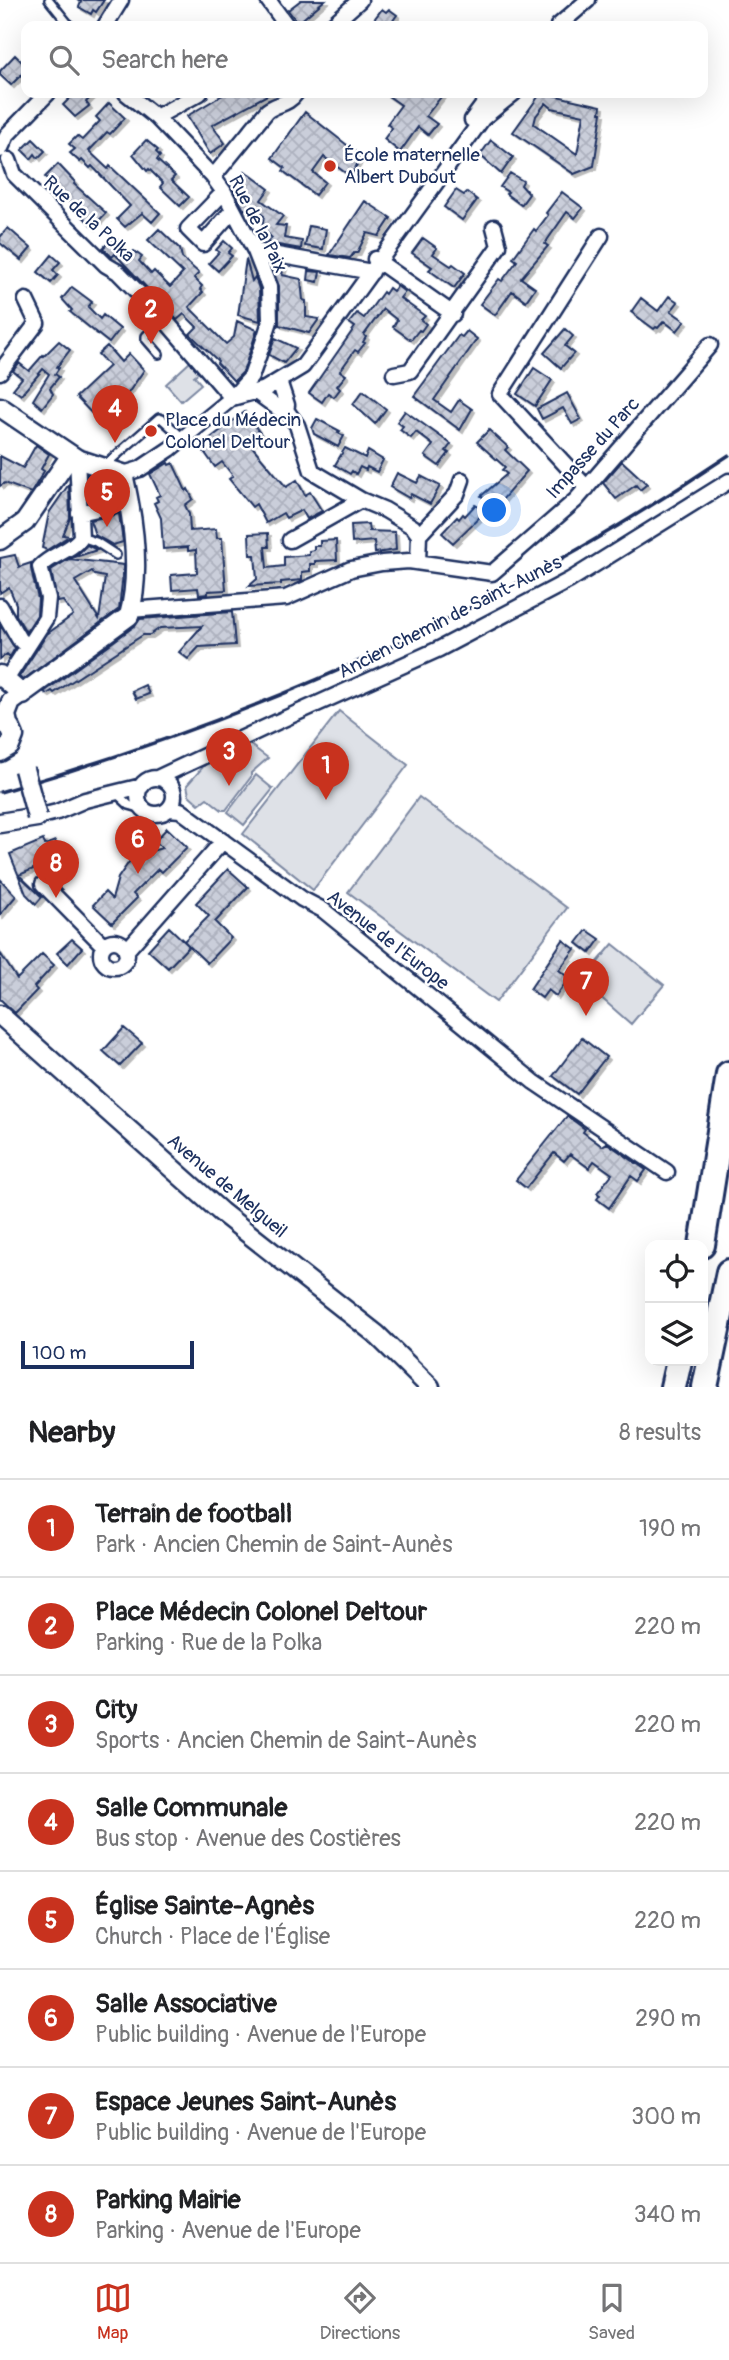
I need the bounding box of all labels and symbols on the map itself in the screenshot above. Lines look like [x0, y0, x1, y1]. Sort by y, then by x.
place label: École maternelle Albert Dubout [344, 143, 481, 189]
marker: École maternelle Albert Dubout [322, 158, 338, 174]
street label: Rue de la Polka [38, 170, 140, 268]
street label: Rue de la Paix [223, 171, 293, 277]
pin: 2 [128, 286, 174, 344]
pin: 4 [92, 385, 138, 443]
street label: Impasse du Parc [541, 392, 645, 504]
place label: Place du Médecin Colonel Deltour [165, 408, 301, 454]
marker: Place du Médecin Colonel Deltour [143, 423, 159, 439]
pin: 5 [84, 469, 130, 527]
your location [477, 493, 511, 527]
street label: Ancien Chemin de Saint-Aunès [334, 550, 566, 684]
pin: 3 [206, 728, 252, 786]
pin: 1 [303, 742, 349, 800]
pin: 6 [115, 816, 161, 874]
pin: 8 [33, 840, 79, 898]
street label: Avenue de l'Europe [322, 885, 454, 996]
pin: 7 [563, 958, 609, 1016]
street label: Avenue de Melgueil [162, 1129, 292, 1243]
scale bar [21, 1338, 194, 1370]

